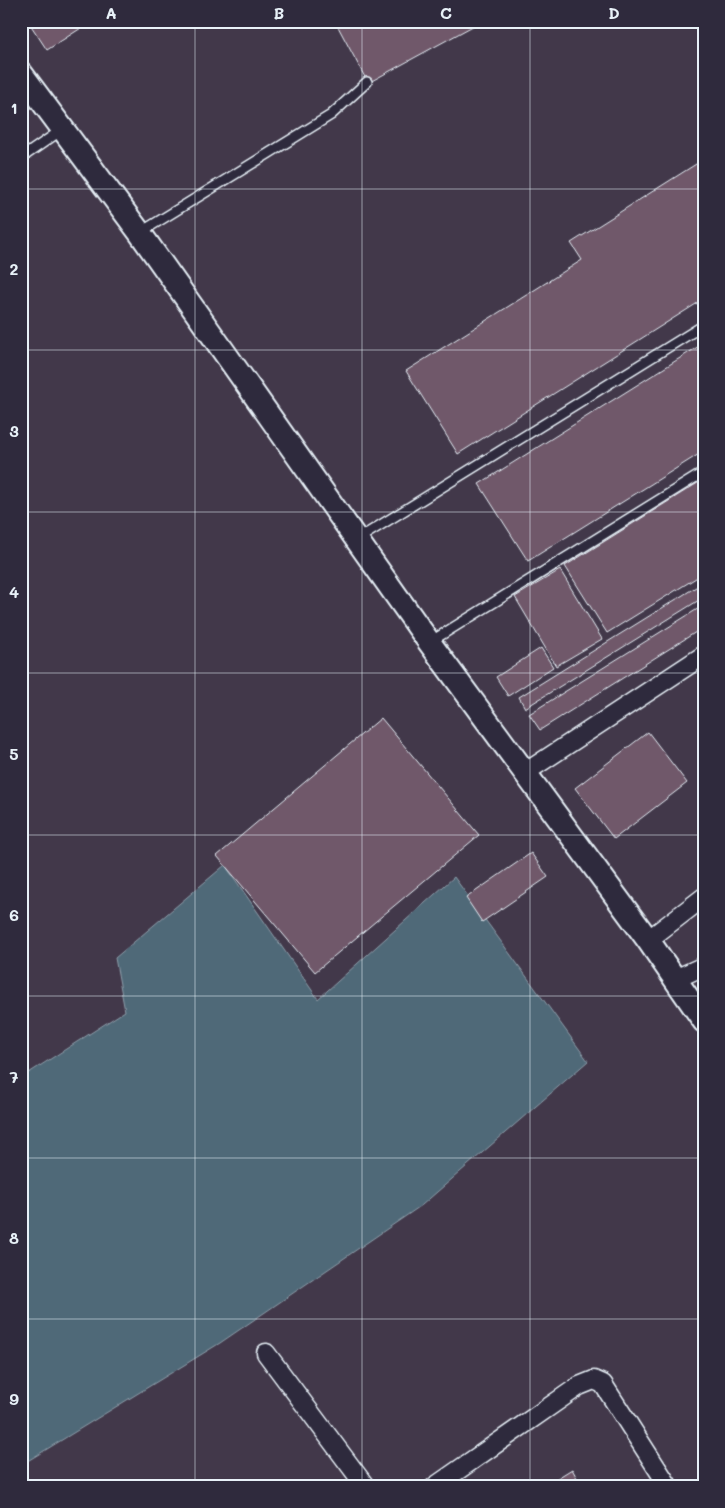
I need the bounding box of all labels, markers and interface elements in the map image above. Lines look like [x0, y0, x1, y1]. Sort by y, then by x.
text: A [105, 2, 117, 23]
text: B [274, 2, 284, 23]
text: C [440, 2, 452, 23]
text: D [608, 2, 620, 23]
text: 1 [10, 97, 18, 118]
text: 2 [10, 258, 19, 279]
text: 3 [9, 420, 19, 441]
text: 4 [9, 581, 19, 602]
text: 5 [9, 743, 19, 764]
text: 6 [9, 904, 19, 925]
text: 7 [10, 1066, 19, 1087]
text: 8 [9, 1227, 19, 1248]
text: 9 [9, 1388, 19, 1409]

